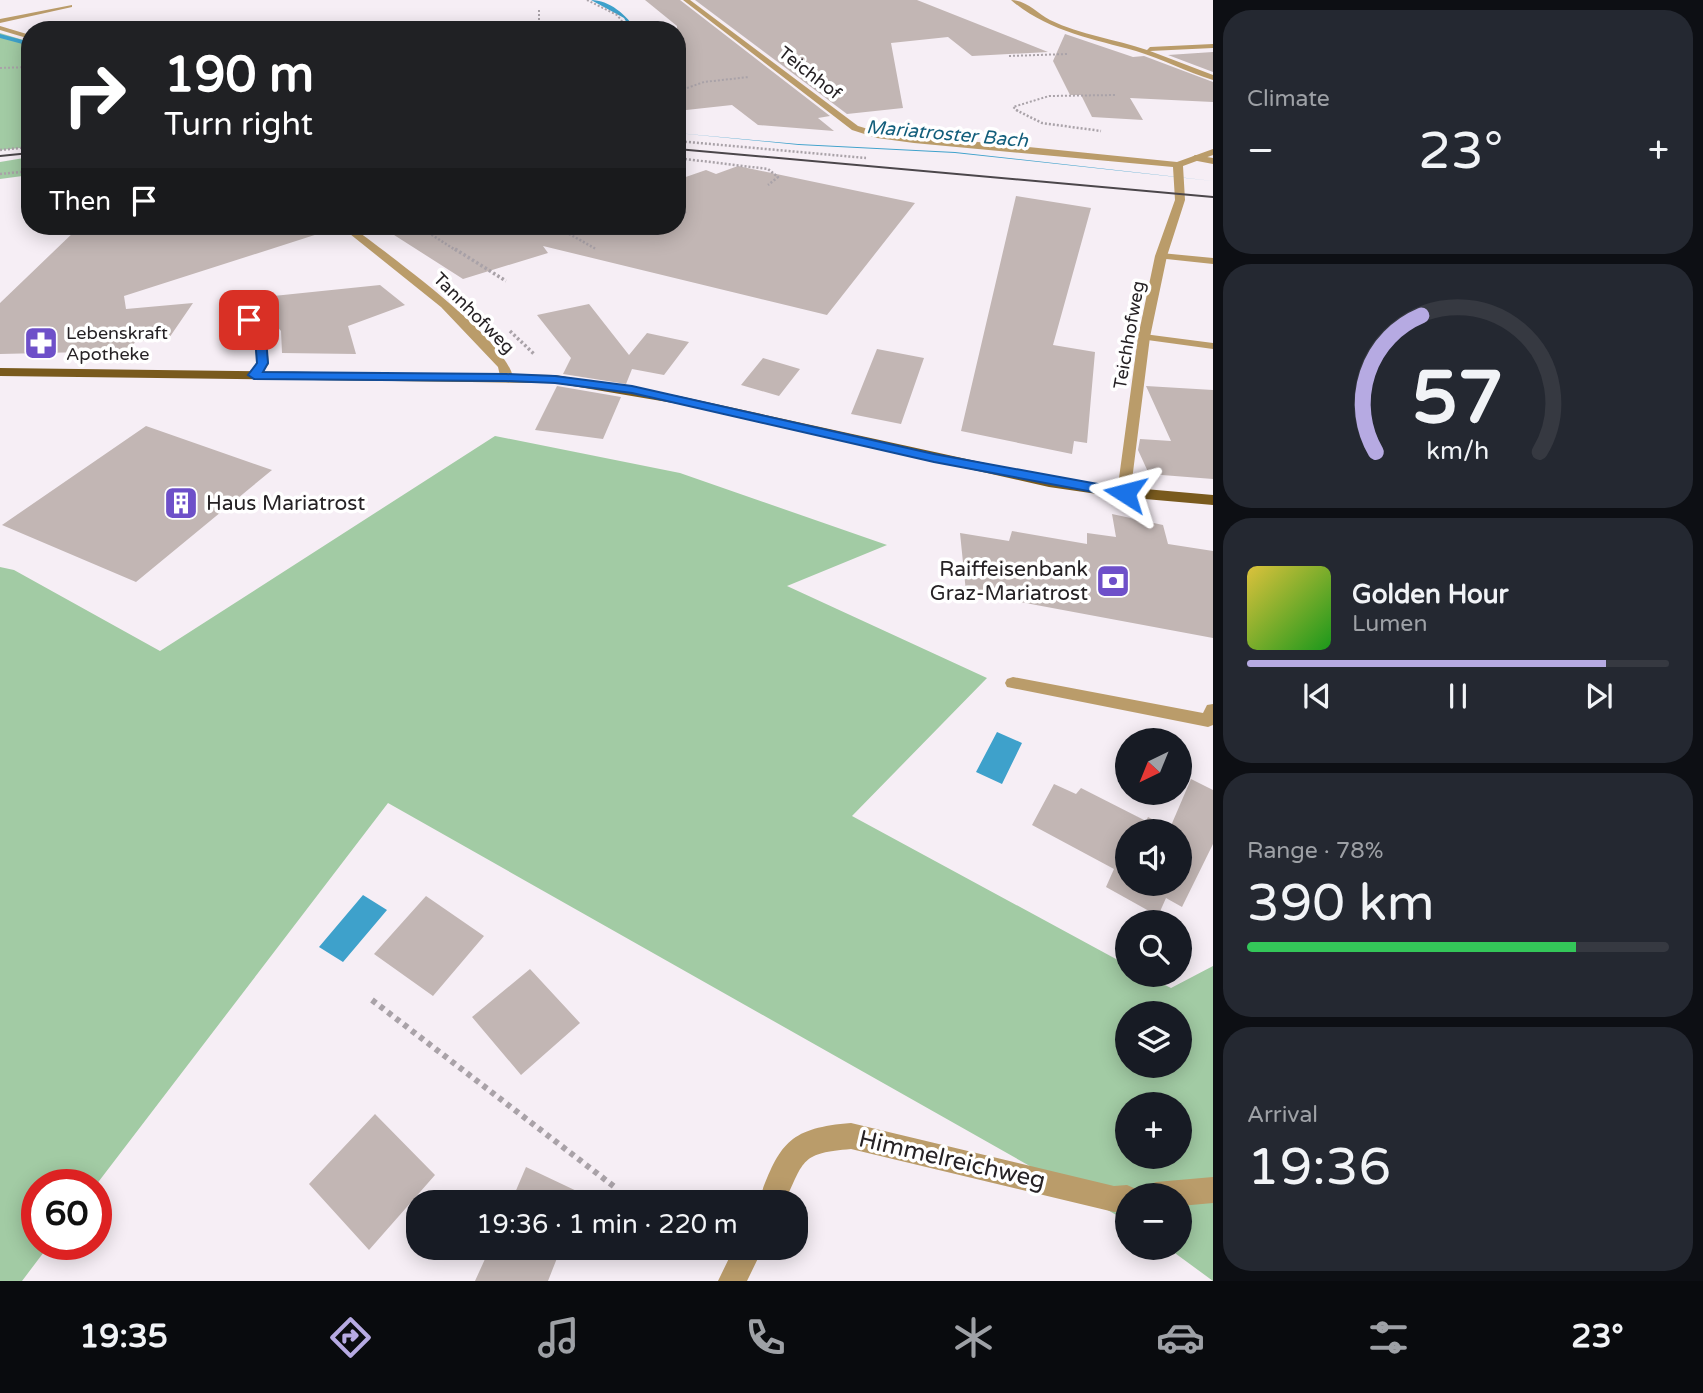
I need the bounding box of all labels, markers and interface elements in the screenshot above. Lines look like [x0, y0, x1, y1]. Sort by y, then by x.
street label: Teichhof [774, 42, 846, 104]
text: 190 m [164, 46, 314, 105]
icon: right [49, 49, 140, 140]
text: Climate [1247, 85, 1330, 113]
text: Turn right [164, 106, 313, 144]
water label: Mariatroster Bach [865, 116, 1029, 152]
text: 23° [1418, 120, 1503, 183]
text: − [1247, 128, 1274, 174]
text: + [1648, 128, 1669, 174]
icon: arrive [125, 182, 163, 220]
text: Then [49, 186, 111, 217]
street label: Tannhofweg [429, 268, 519, 358]
street label: Teichhofweg [1109, 279, 1149, 391]
pin [219, 290, 279, 350]
icon: arrive [230, 301, 268, 339]
place label: Lebenskraft Apotheke [66, 322, 168, 365]
pharmacy icon: Lebenskraft Apotheke [22, 324, 60, 362]
text: 57 [1412, 356, 1504, 444]
text: km/h [1427, 436, 1489, 466]
position arrow [1088, 456, 1162, 530]
building icon: Haus Mariatrost [162, 484, 200, 522]
place label: Haus Mariatrost [206, 491, 365, 516]
place label: Raiffeisenbank Graz-Mariatrost [930, 557, 1088, 606]
bank icon: Raiffeisenbank Graz-Mariatrost [1094, 562, 1132, 600]
text: Golden Hour [1352, 579, 1509, 610]
text: Lumen [1352, 610, 1427, 638]
icon: previous [1298, 677, 1336, 715]
icon: pause [1439, 677, 1477, 715]
icon: next [1580, 677, 1618, 715]
north arrow [1115, 728, 1192, 805]
map controls [1115, 728, 1192, 1260]
button: sound [1115, 819, 1192, 896]
text: Range · 78% [1247, 837, 1383, 865]
text: 390 km [1247, 872, 1435, 935]
button: search [1115, 910, 1192, 987]
button: layers [1115, 1001, 1192, 1078]
button: + [1115, 1092, 1192, 1169]
text: Arrival [1247, 1101, 1318, 1129]
street label: Himmelreichweg [856, 1124, 1048, 1196]
text: 19:36 [1247, 1136, 1391, 1199]
speed limit sign: 60 [21, 1169, 112, 1260]
button: − [1115, 1183, 1192, 1260]
text: 19:36 · 1 min · 220 m [476, 1209, 738, 1240]
icon: directions [326, 1313, 375, 1362]
icon: music [534, 1313, 583, 1362]
icon: phone [741, 1313, 790, 1362]
icon: climate [949, 1313, 998, 1362]
icon: car [1156, 1313, 1205, 1362]
icon: filters [1364, 1313, 1413, 1362]
text: 19:35 [79, 1318, 168, 1356]
text: 23° [1571, 1318, 1624, 1356]

